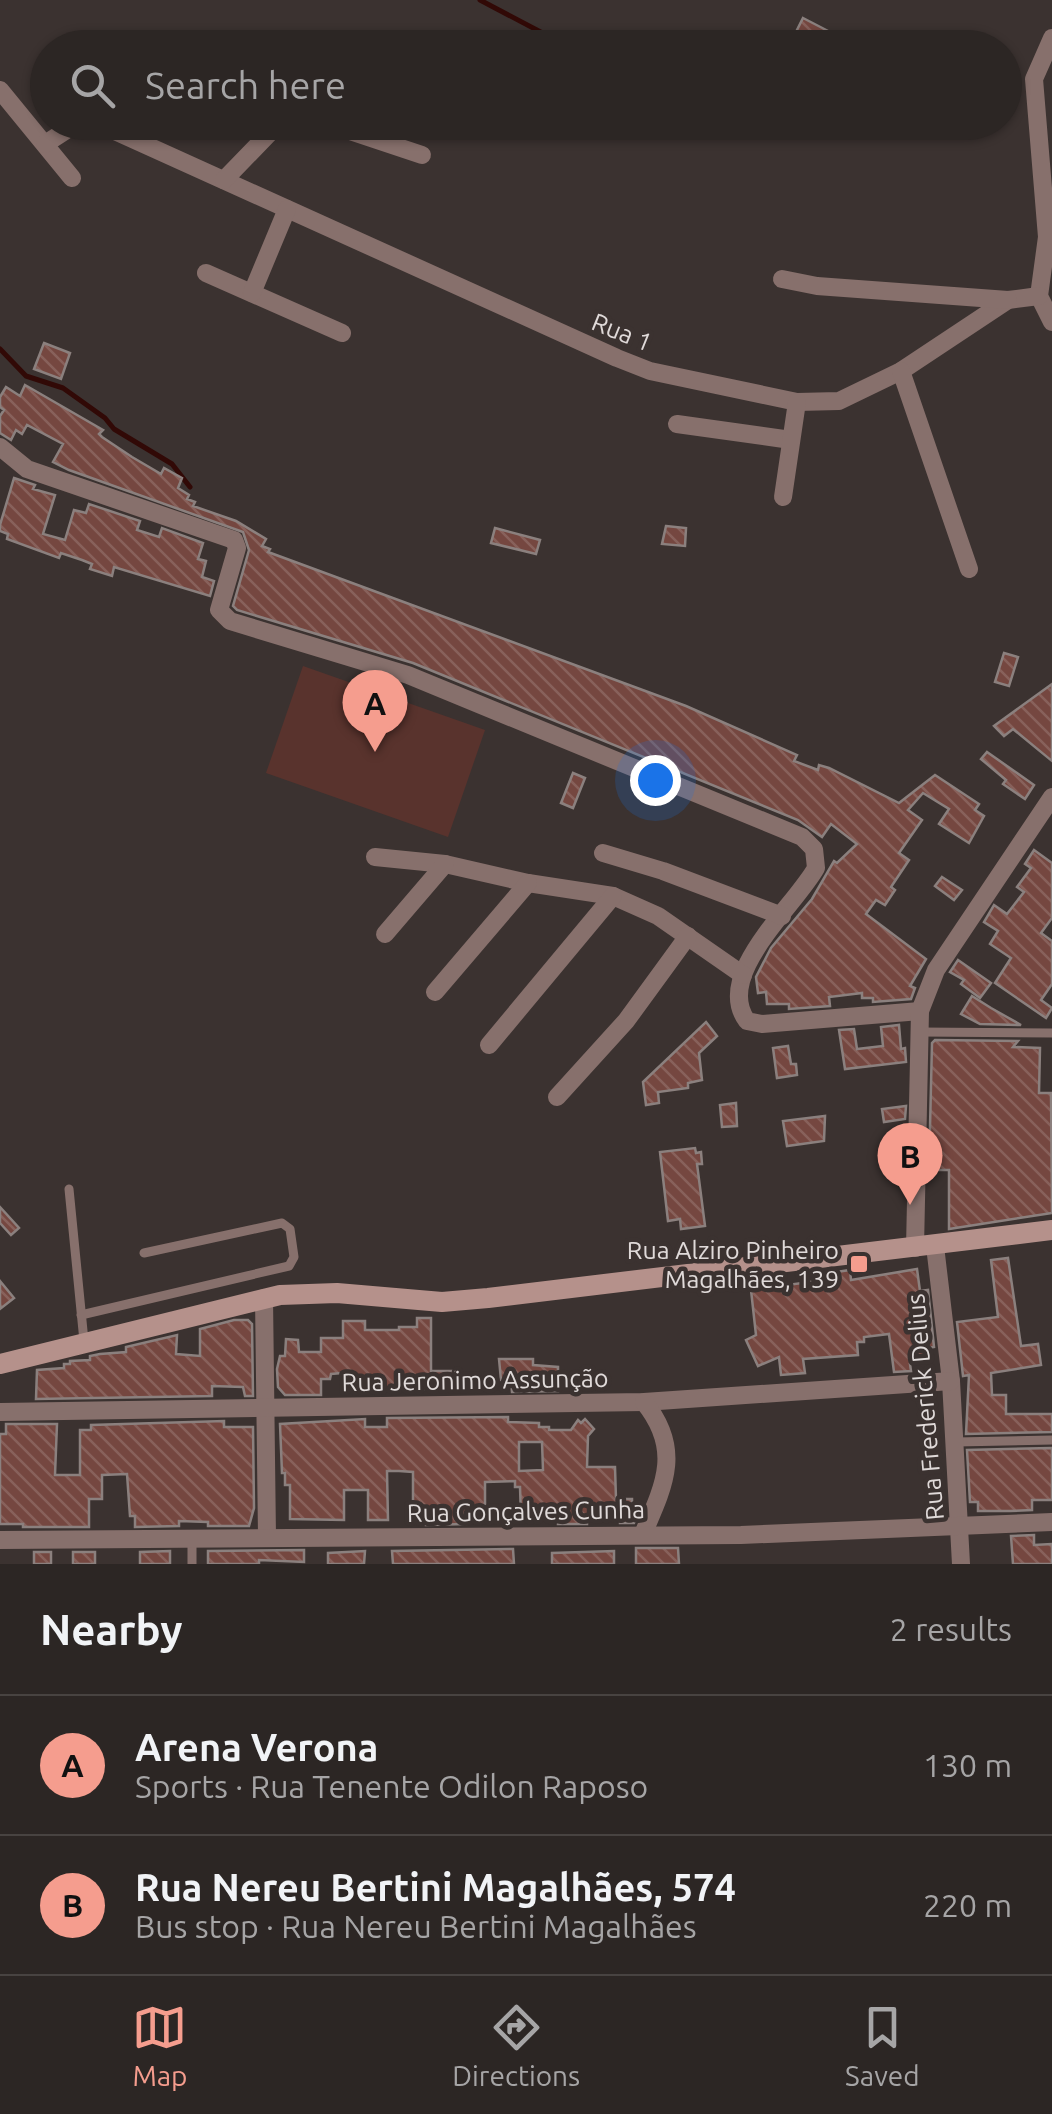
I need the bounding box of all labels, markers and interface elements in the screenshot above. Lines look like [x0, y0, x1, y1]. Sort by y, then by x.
search box [30, 30, 1022, 140]
icon: search [65, 58, 120, 113]
text: Search here [145, 64, 346, 106]
street label: Rua 1 [588, 307, 656, 357]
pin: A [342, 670, 408, 752]
your location [630, 755, 681, 806]
pin: B [878, 1122, 942, 1205]
place label: Rua Alziro Pinheiro Magalhães, 139 [627, 1236, 839, 1293]
marker: Rua Alziro Pinheiro Magalhães, 139 [848, 1253, 870, 1275]
street label: Rua Frederick Delius [901, 1292, 949, 1522]
street label: Rua Jeronimo Assunção [341, 1364, 609, 1396]
street label: Rua Gonçalves Cunha [407, 1495, 645, 1527]
text: Nearby [40, 1606, 183, 1653]
text: 2 results [890, 1611, 1012, 1647]
text: Arena Verona [135, 1726, 378, 1768]
text: A [61, 1747, 84, 1783]
text: 130 m [923, 1747, 1012, 1783]
text: Sports · Rua Tenente Odilon Raposo [135, 1768, 648, 1804]
text: Rua Nereu Bertini Magalhães, 574 [135, 1866, 736, 1908]
text: B [62, 1887, 83, 1923]
text: 220 m [923, 1887, 1012, 1923]
text: Bus stop · Rua Nereu Bertini Magalhães [135, 1908, 697, 1944]
tab: Map [132, 2000, 188, 2091]
tab: Directions [452, 2000, 580, 2091]
tab: Saved [845, 2000, 920, 2091]

